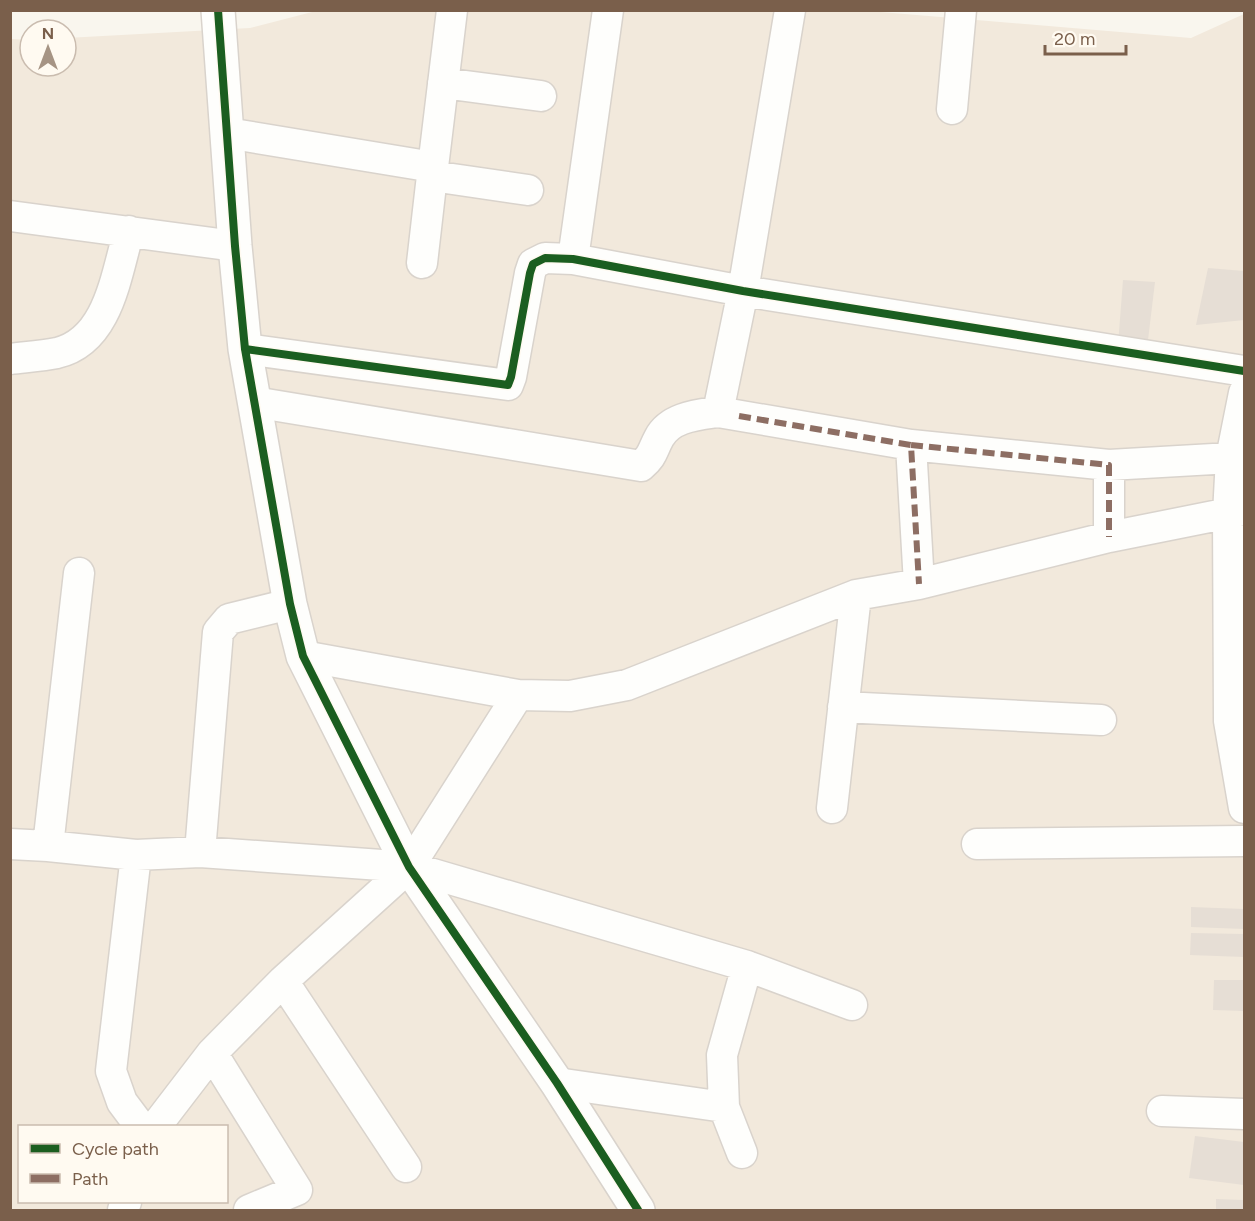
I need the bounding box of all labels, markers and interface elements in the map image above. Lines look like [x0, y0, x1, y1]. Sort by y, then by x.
north arrow [18, 18, 78, 78]
scale bar [1045, 18, 1126, 56]
text: N [42, 24, 54, 43]
text: 20 m [1054, 28, 1095, 50]
legend [18, 1125, 228, 1203]
text: Cycle path [72, 1138, 159, 1160]
text: Path [72, 1168, 108, 1190]

